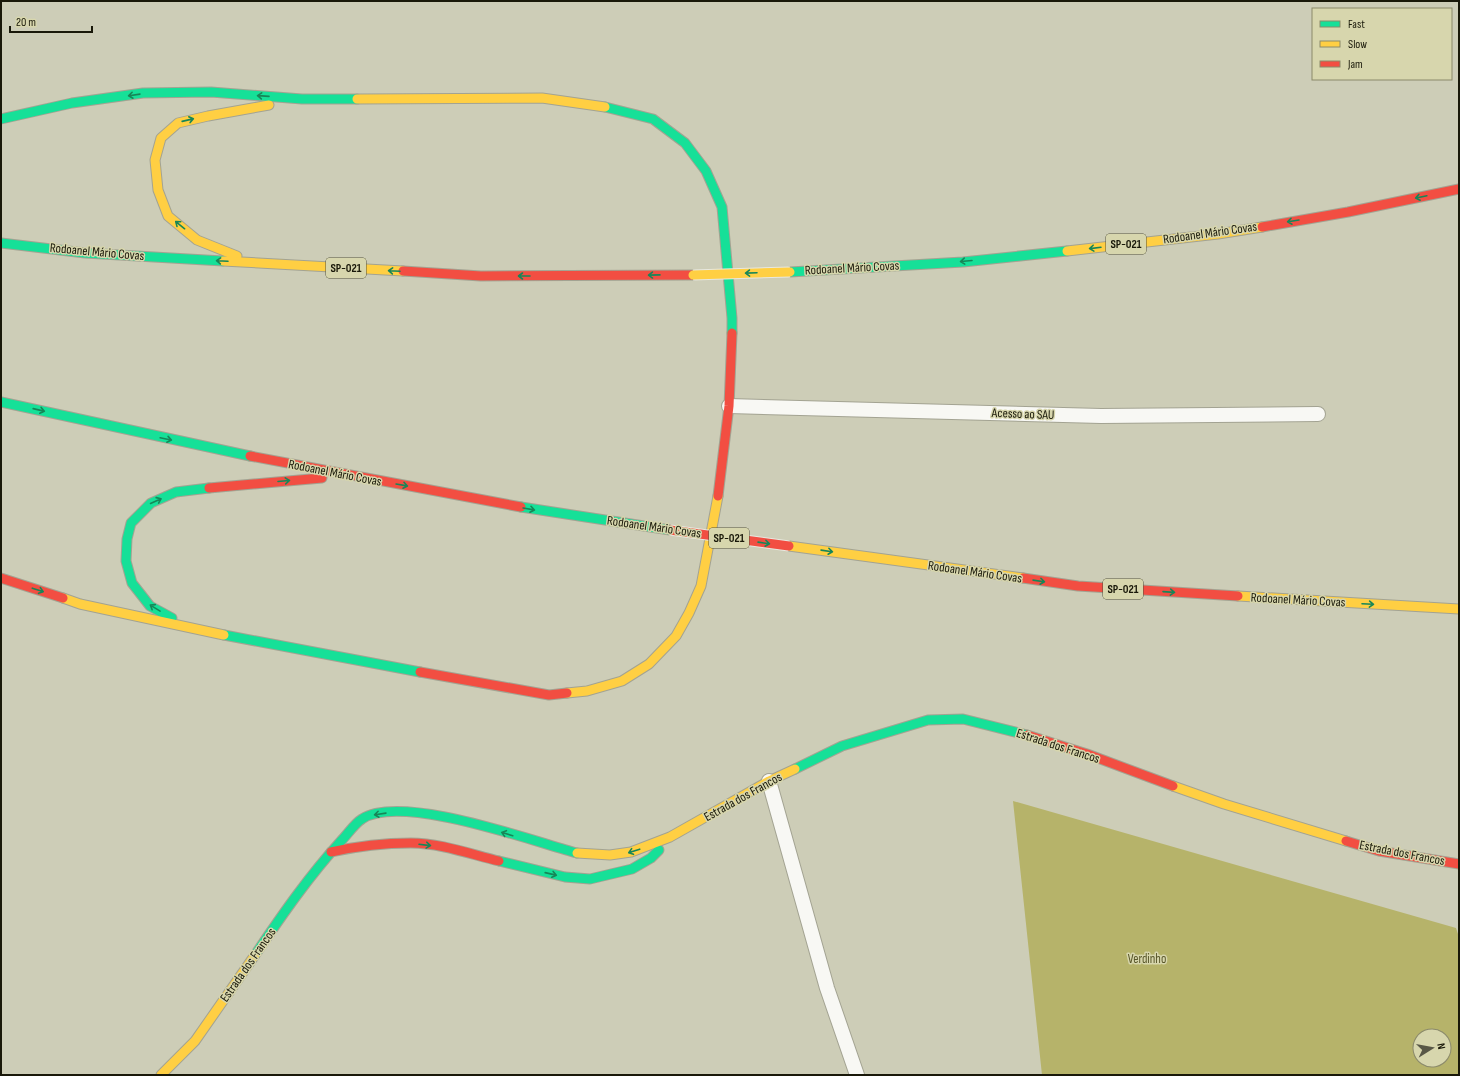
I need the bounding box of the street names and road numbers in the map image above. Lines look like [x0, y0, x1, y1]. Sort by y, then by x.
street label: Rodoanel Mário Covas [1162, 218, 1258, 248]
road number: SP-021 [1106, 234, 1146, 254]
street label: Rodoanel Mário Covas [49, 240, 145, 264]
road number: SP-021 [326, 258, 366, 278]
street label: Rodoanel Mário Covas [804, 258, 900, 278]
street label: Acesso ao SAU [990, 405, 1055, 423]
street label: Rodoanel Mário Covas [287, 456, 383, 490]
street label: Rodoanel Mário Covas [606, 512, 702, 542]
road number: SP-021 [709, 528, 749, 548]
street label: Rodoanel Mário Covas [927, 557, 1023, 587]
road number: SP-021 [1103, 579, 1143, 599]
street label: Rodoanel Mário Covas [1250, 590, 1346, 610]
street label: Estrada dos Francos [1014, 725, 1102, 767]
street label: Estrada dos Francos [701, 769, 785, 825]
street label: Estrada dos Francos [1358, 837, 1446, 869]
street label: Estrada dos Francos [217, 925, 280, 1005]

